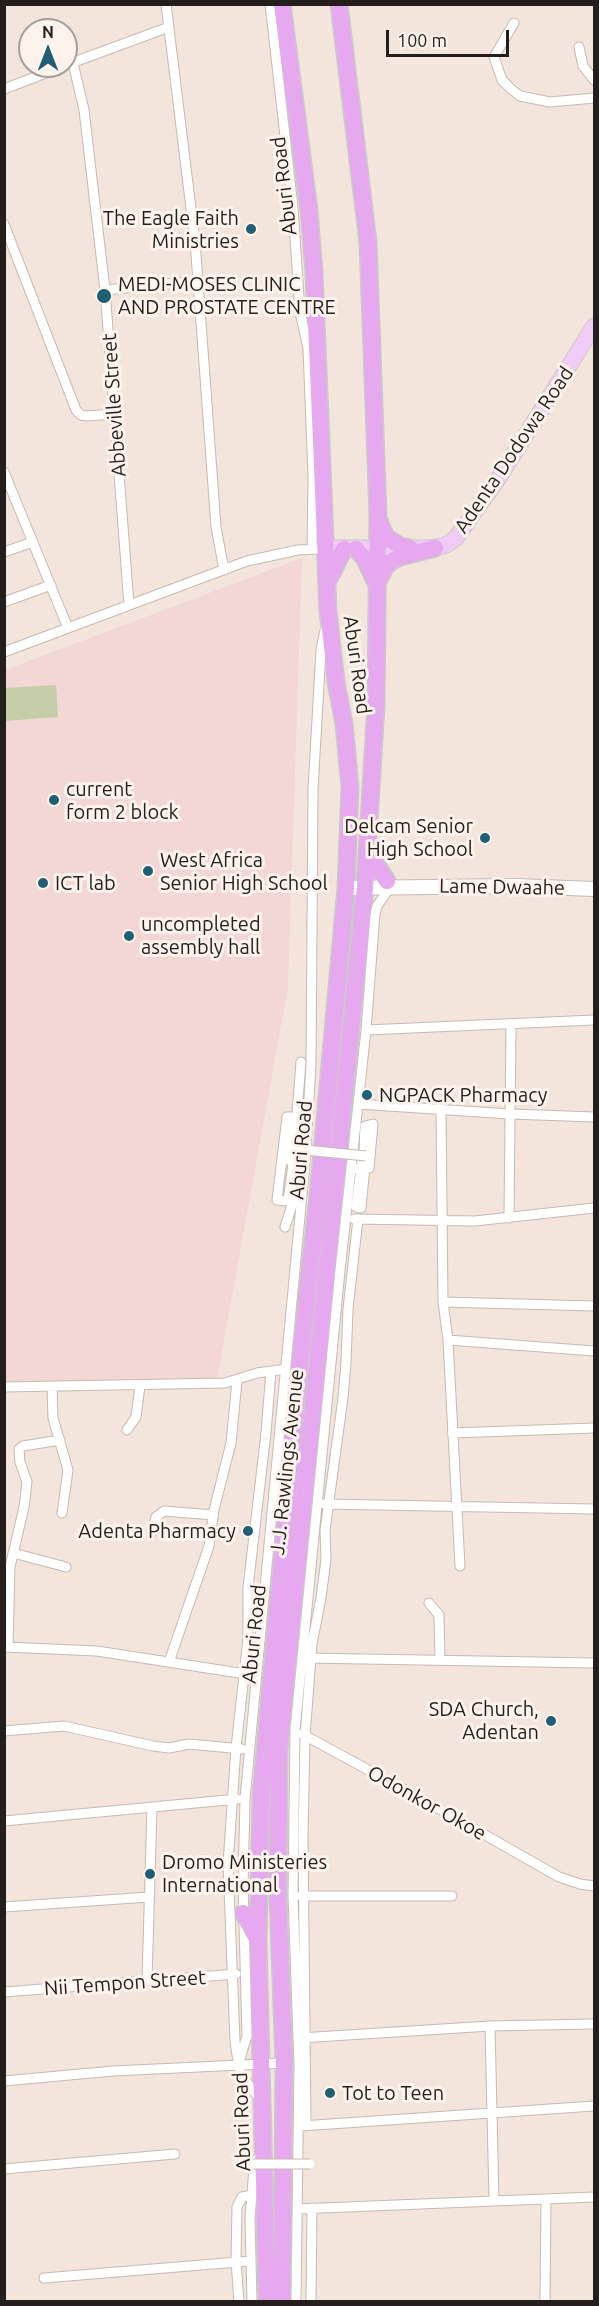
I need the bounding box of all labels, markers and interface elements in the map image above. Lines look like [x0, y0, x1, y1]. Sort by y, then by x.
north arrow [18, 18, 78, 78]
scale bar [389, 18, 512, 56]
text: N [42, 23, 54, 41]
text: 100 m [397, 30, 447, 50]
street label: Aburi Road [266, 135, 302, 237]
place label: The Eagle Faith Ministries [103, 206, 239, 253]
marker: The Eagle Faith Ministries [244, 222, 258, 236]
place label: MEDI-MOSES CLINIC AND PROSTATE CENTRE [118, 272, 336, 319]
marker: MEDI-MOSES CLINIC AND PROSTATE CENTRE [95, 287, 113, 305]
street label: Abbeville Street [97, 332, 131, 478]
street label: Adenta Dodowa Road [449, 362, 579, 538]
street label: Aburi Road [338, 614, 376, 716]
place label: current form 2 block [66, 777, 179, 824]
marker: current form 2 block [47, 793, 61, 807]
place label: Delcam Senior High School [344, 814, 473, 861]
marker: Delcam Senior High School [478, 831, 492, 845]
place label: West Africa Senior High School [160, 848, 328, 895]
marker: West Africa Senior High School [141, 864, 155, 878]
place label: ICT lab [55, 871, 116, 895]
street label: Lame Dwaahe [439, 874, 565, 900]
marker: ICT lab [36, 876, 50, 890]
place label: uncompleted assembly hall [141, 912, 261, 959]
marker: uncompleted assembly hall [122, 929, 136, 943]
place label: NGPACK Pharmacy [379, 1083, 547, 1107]
marker: NGPACK Pharmacy [360, 1088, 374, 1102]
street label: Aburi Road [285, 1100, 317, 1200]
street label: J.J. Rawlings Avenue [265, 1368, 309, 1556]
place label: Adenta Pharmacy [78, 1519, 236, 1543]
marker: Adenta Pharmacy [241, 1524, 255, 1538]
street label: Aburi Road [237, 1583, 271, 1685]
place label: SDA Church, Adentan [429, 1697, 539, 1744]
marker: SDA Church, Adentan [544, 1714, 558, 1728]
street label: Odonkor Okoe [364, 1761, 490, 1845]
place label: Dromo Ministeries International [162, 1850, 327, 1897]
marker: Dromo Ministeries International [143, 1867, 157, 1881]
street label: Nii Tempon Street [43, 1965, 207, 2001]
street label: Aburi Road [228, 2072, 256, 2172]
place label: Tot to Teen [342, 2081, 444, 2105]
marker: Tot to Teen [323, 2086, 337, 2100]

